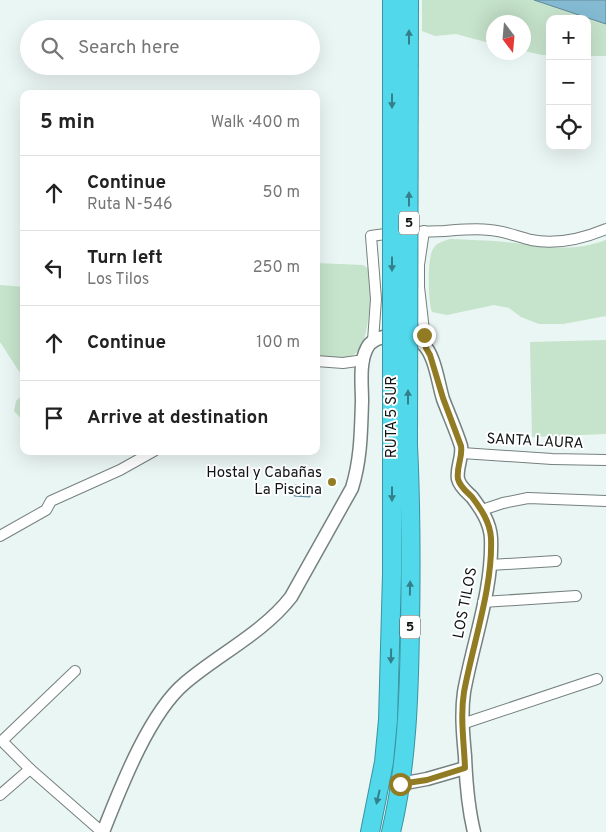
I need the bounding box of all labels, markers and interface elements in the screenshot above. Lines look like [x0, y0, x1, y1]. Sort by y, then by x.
north arrow [486, 15, 531, 60]
map controls [546, 15, 591, 150]
button: + [546, 15, 591, 60]
search box [20, 20, 320, 75]
one-way arrow [405, 28, 413, 44]
icon: search [38, 34, 66, 62]
text: Search here [78, 36, 180, 60]
button: − [546, 60, 591, 105]
one-way arrow [388, 93, 396, 109]
button: locate [546, 105, 591, 150]
text: 5 min [40, 109, 95, 136]
text: Walk · 400 m [211, 113, 300, 133]
text: Continue [87, 171, 166, 195]
icon: ahead [40, 179, 68, 207]
text: 50 m [263, 183, 300, 203]
one-way arrow [405, 191, 413, 207]
text: Ruta N-546 [87, 195, 173, 215]
road number: 5 [399, 212, 419, 234]
text: Turn left [87, 246, 163, 270]
icon: left [40, 254, 68, 282]
one-way arrow [388, 256, 396, 272]
text: 250 m [253, 258, 300, 278]
text: Los Tilos [87, 270, 149, 290]
route end [413, 324, 436, 347]
icon: ahead [40, 329, 68, 357]
text: Continue [87, 331, 166, 355]
text: 100 m [256, 333, 300, 353]
street label: RUTA 5 SUR [383, 376, 402, 458]
one-way arrow [404, 388, 412, 404]
icon: arrive [40, 404, 68, 432]
text: Arrive at destination [87, 406, 268, 430]
street label: SANTA LAURA [486, 430, 584, 454]
place label: Hostal y Cabañas La Piscina [206, 464, 322, 500]
marker: Hostal y Cabañas La Piscina [326, 476, 338, 488]
one-way arrow [388, 486, 396, 502]
street label: LOS TILOS [450, 566, 482, 640]
one-way arrow [406, 580, 414, 596]
road number: 5 [400, 616, 420, 638]
one-way arrow [386, 649, 394, 665]
route start [389, 773, 412, 796]
one-way arrow [373, 790, 381, 806]

